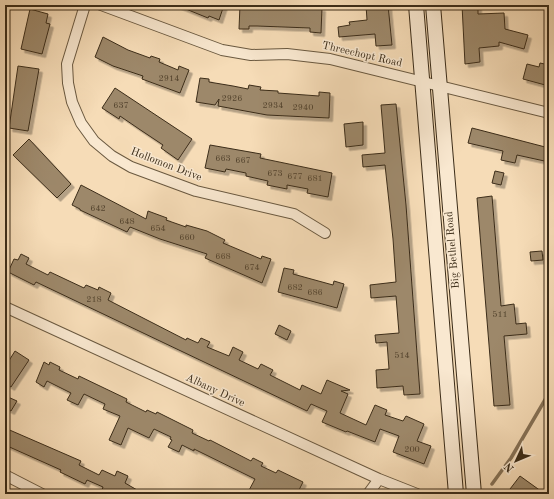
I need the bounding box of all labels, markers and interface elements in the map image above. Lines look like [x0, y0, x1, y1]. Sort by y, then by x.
street label: Threechopt Road [321, 40, 403, 70]
house number: 2914 [159, 74, 179, 83]
house number: 2926 [222, 94, 242, 103]
house number: 637 [113, 101, 129, 110]
house number: 2934 [263, 101, 283, 110]
house number: 2940 [293, 103, 313, 112]
street label: Hollomon Drive [129, 146, 203, 184]
house number: 663 [215, 154, 231, 163]
house number: 667 [235, 156, 251, 165]
house number: 673 [267, 169, 283, 178]
house number: 677 [287, 172, 303, 181]
house number: 681 [307, 174, 323, 183]
house number: 642 [90, 204, 106, 213]
street label: Big Bethel Road [444, 211, 462, 289]
house number: 648 [119, 217, 135, 226]
house number: 654 [150, 224, 166, 233]
house number: 660 [179, 233, 195, 242]
house number: 668 [215, 252, 231, 261]
house number: 674 [244, 263, 260, 272]
house number: 682 [287, 283, 303, 292]
house number: 686 [307, 288, 323, 297]
house number: 218 [86, 295, 102, 304]
house number: 511 [492, 310, 508, 319]
house number: 514 [394, 351, 410, 360]
street label: Albany Drive [184, 373, 246, 409]
north arrow [496, 441, 536, 481]
house number: 200 [404, 445, 420, 454]
text: N [503, 460, 517, 474]

